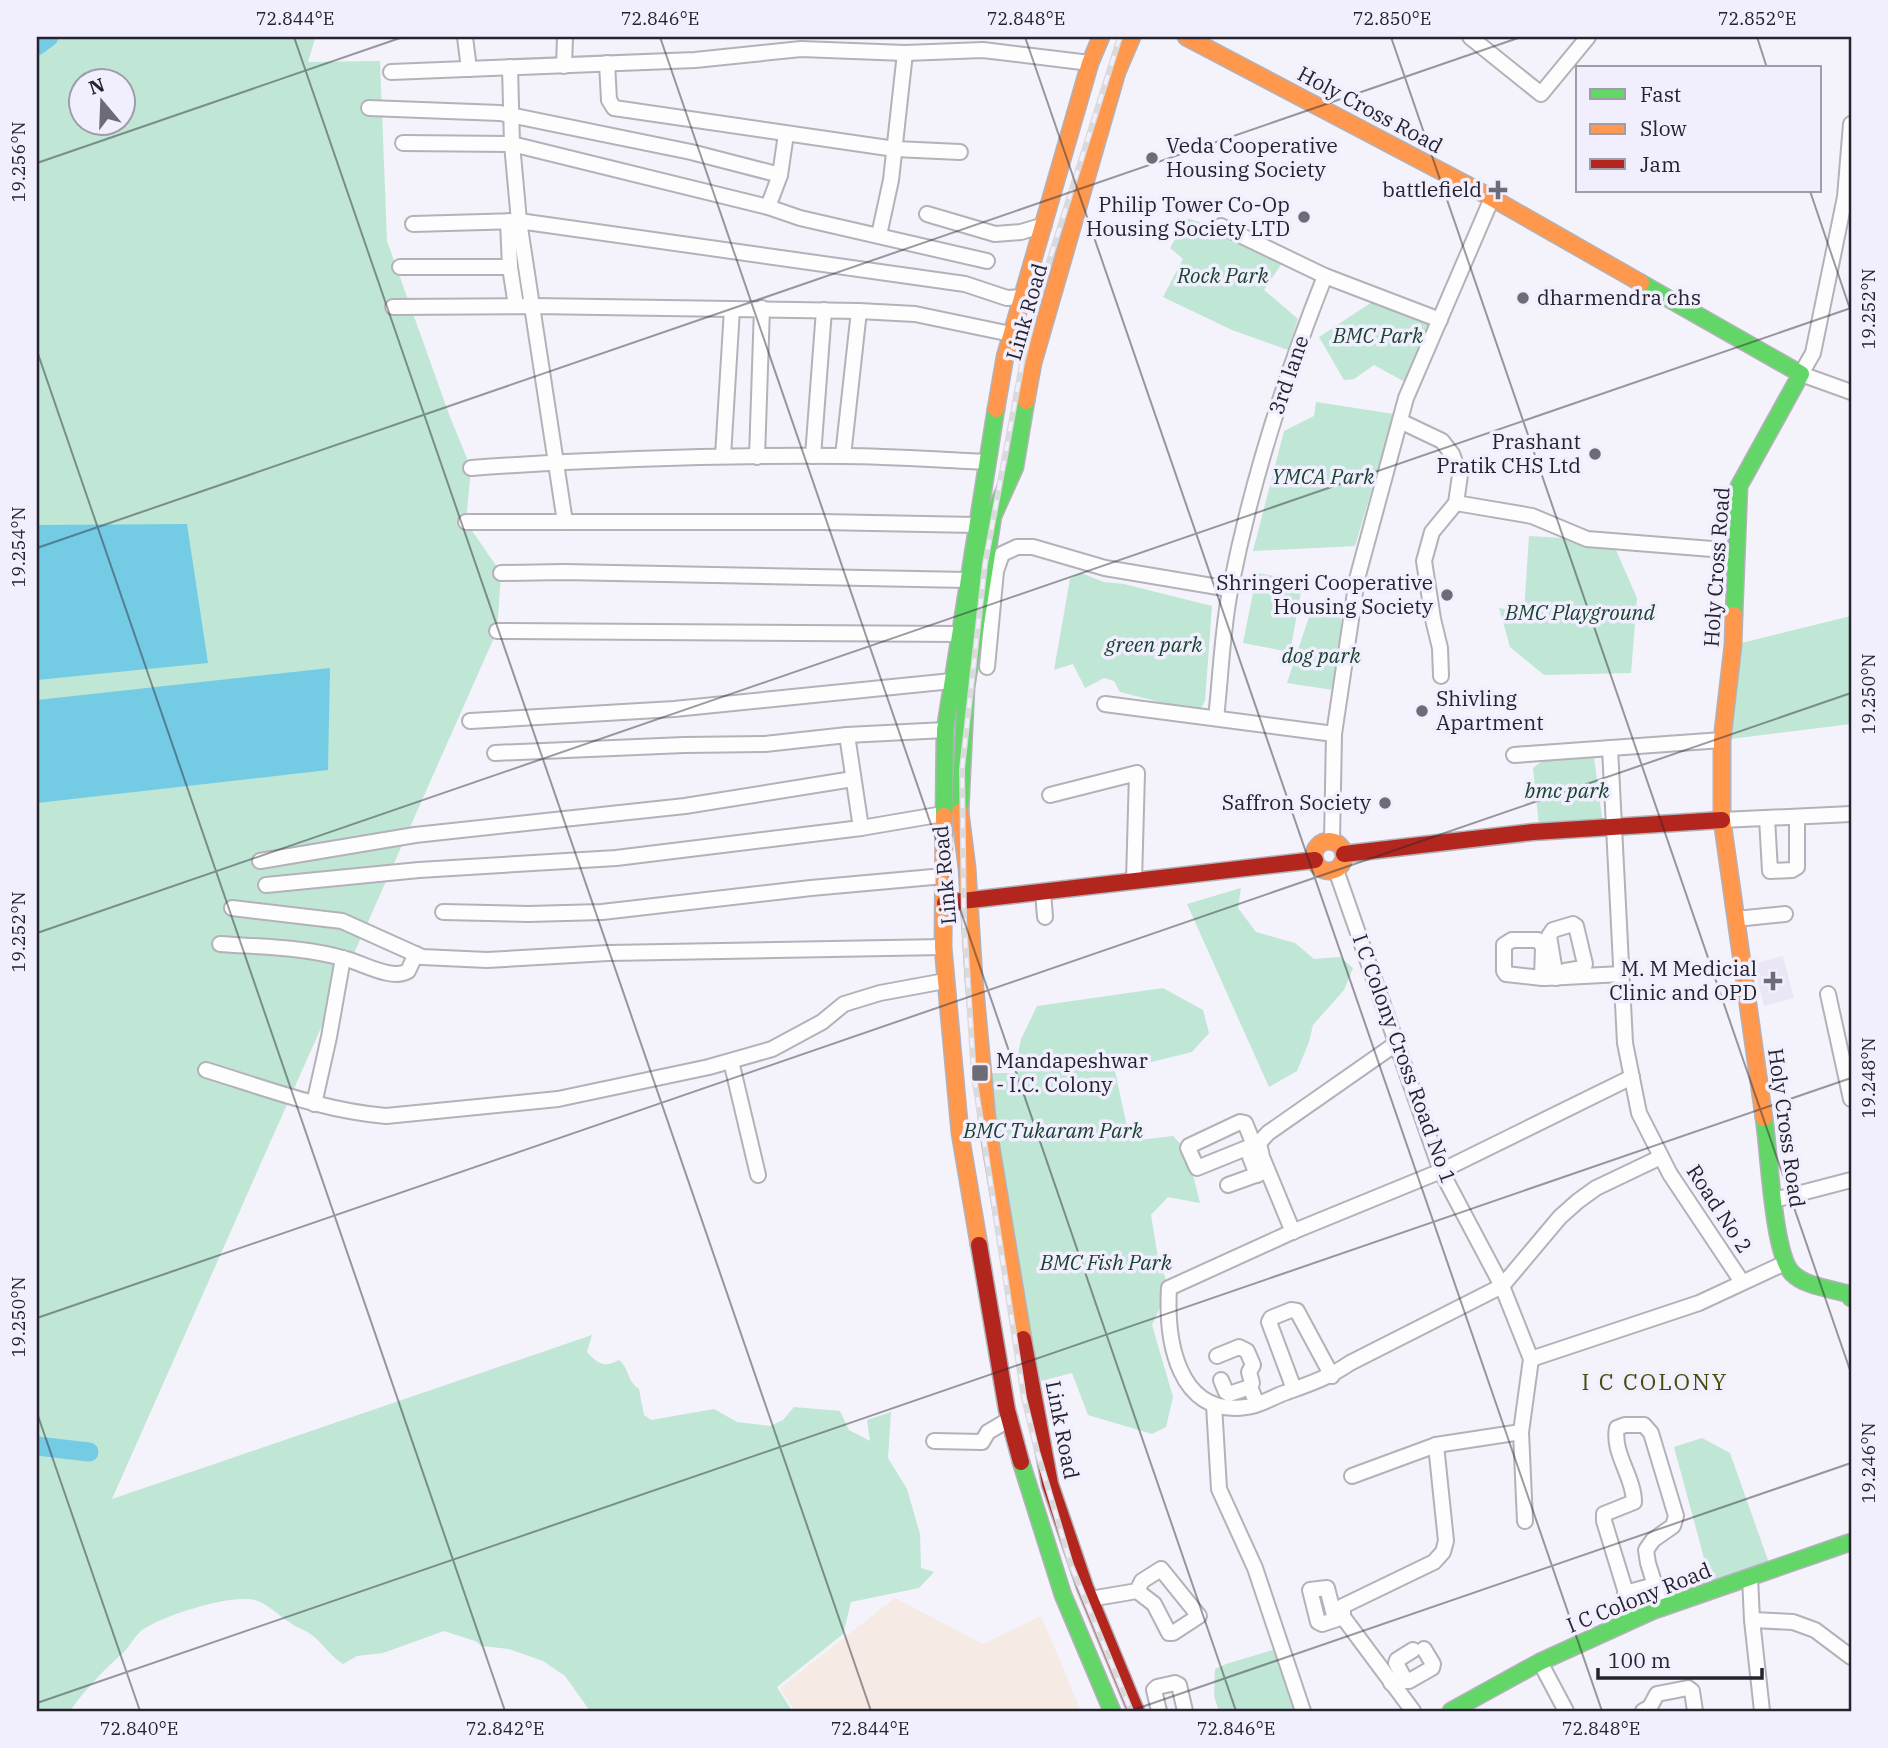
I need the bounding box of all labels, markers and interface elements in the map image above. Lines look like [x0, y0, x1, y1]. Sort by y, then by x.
text: 72.844°E [256, 7, 334, 30]
text: 72.846°E [621, 7, 699, 30]
text: 72.848°E [987, 7, 1065, 30]
text: 72.850°E [1353, 7, 1431, 30]
text: 72.852°E [1718, 7, 1796, 30]
street label: Holy Cross Road [1293, 59, 1448, 159]
north arrow [66, 66, 136, 136]
legend [1576, 66, 1822, 192]
text: N [85, 72, 107, 100]
text: Fast [1640, 80, 1681, 108]
text: Slow [1640, 114, 1687, 142]
text: 19.256°N [7, 121, 30, 203]
place label: Veda Cooperative Housing Society [1166, 131, 1338, 183]
marker: Veda Cooperative Housing Society [1144, 150, 1160, 166]
text: Jam [1640, 150, 1681, 178]
place label: battlefield [1382, 175, 1482, 203]
marker: battlefield [1488, 180, 1508, 200]
place label: Philip Tower Co-Op Housing Society LTD [1086, 190, 1290, 242]
marker: Philip Tower Co-Op Housing Society LTD [1296, 209, 1312, 225]
street label: Link Road [999, 260, 1053, 364]
park label: Rock Park [1176, 261, 1270, 289]
text: 19.252°N [1857, 268, 1880, 350]
place label: dharmendra chs [1537, 283, 1701, 311]
marker: dharmendra chs [1515, 290, 1531, 306]
park label: BMC Park [1332, 321, 1424, 349]
street label: 3rd lane [1261, 331, 1315, 418]
place label: Prashant Pratik CHS Ltd [1437, 427, 1581, 479]
marker: Prashant Pratik CHS Ltd [1587, 446, 1603, 462]
park label: YMCA Park [1272, 462, 1375, 490]
street label: Holy Cross Road [1696, 486, 1736, 648]
text: 19.254°N [7, 506, 30, 588]
place label: Shringeri Cooperative Housing Society [1216, 568, 1434, 620]
marker: Shringeri Cooperative Housing Society [1439, 587, 1455, 603]
park label: BMC Playground [1504, 598, 1656, 626]
park label: green park [1104, 630, 1203, 658]
park label: dog park [1281, 641, 1361, 669]
text: 19.250°N [1857, 653, 1880, 735]
place label: Shivling Apartment [1436, 684, 1544, 736]
marker: Shivling Apartment [1414, 703, 1430, 719]
park label: bmc park [1525, 776, 1610, 804]
place label: Saffron Society [1222, 788, 1372, 816]
marker: Saffron Society [1377, 795, 1393, 811]
street label: Link Road [926, 824, 962, 926]
text: 19.252°N [7, 891, 30, 973]
street label: I C Colony Cross Road No 1 [1347, 930, 1463, 1187]
place label: M. M Medicial Clinic and OPD [1609, 954, 1757, 1006]
marker: M. M Medicial Clinic and OPD [1763, 971, 1783, 991]
text: 19.248°N [1857, 1037, 1880, 1119]
place label: Mandapeshwar - I.C. Colony [996, 1046, 1149, 1098]
street label: Holy Cross Road [1762, 1046, 1812, 1210]
marker: Mandapeshwar - I.C. Colony [970, 1063, 990, 1083]
park label: BMC Tukaram Park [962, 1116, 1144, 1144]
street label: Road No 2 [1681, 1159, 1759, 1258]
park label: BMC Fish Park [1039, 1248, 1173, 1276]
text: 19.250°N [7, 1276, 30, 1358]
district label: I C COLONY [1582, 1366, 1728, 1396]
street label: Link Road [1040, 1378, 1086, 1482]
text: 19.246°N [1857, 1422, 1880, 1504]
street label: I C Colony Road [1562, 1555, 1715, 1639]
scale bar [1598, 1636, 1762, 1680]
text: 100 m [1608, 1646, 1671, 1674]
text: 72.840°E [100, 1717, 178, 1740]
text: 72.842°E [466, 1717, 544, 1740]
text: 72.844°E [831, 1717, 909, 1740]
text: 72.846°E [1197, 1717, 1275, 1740]
text: 72.848°E [1562, 1717, 1640, 1740]

